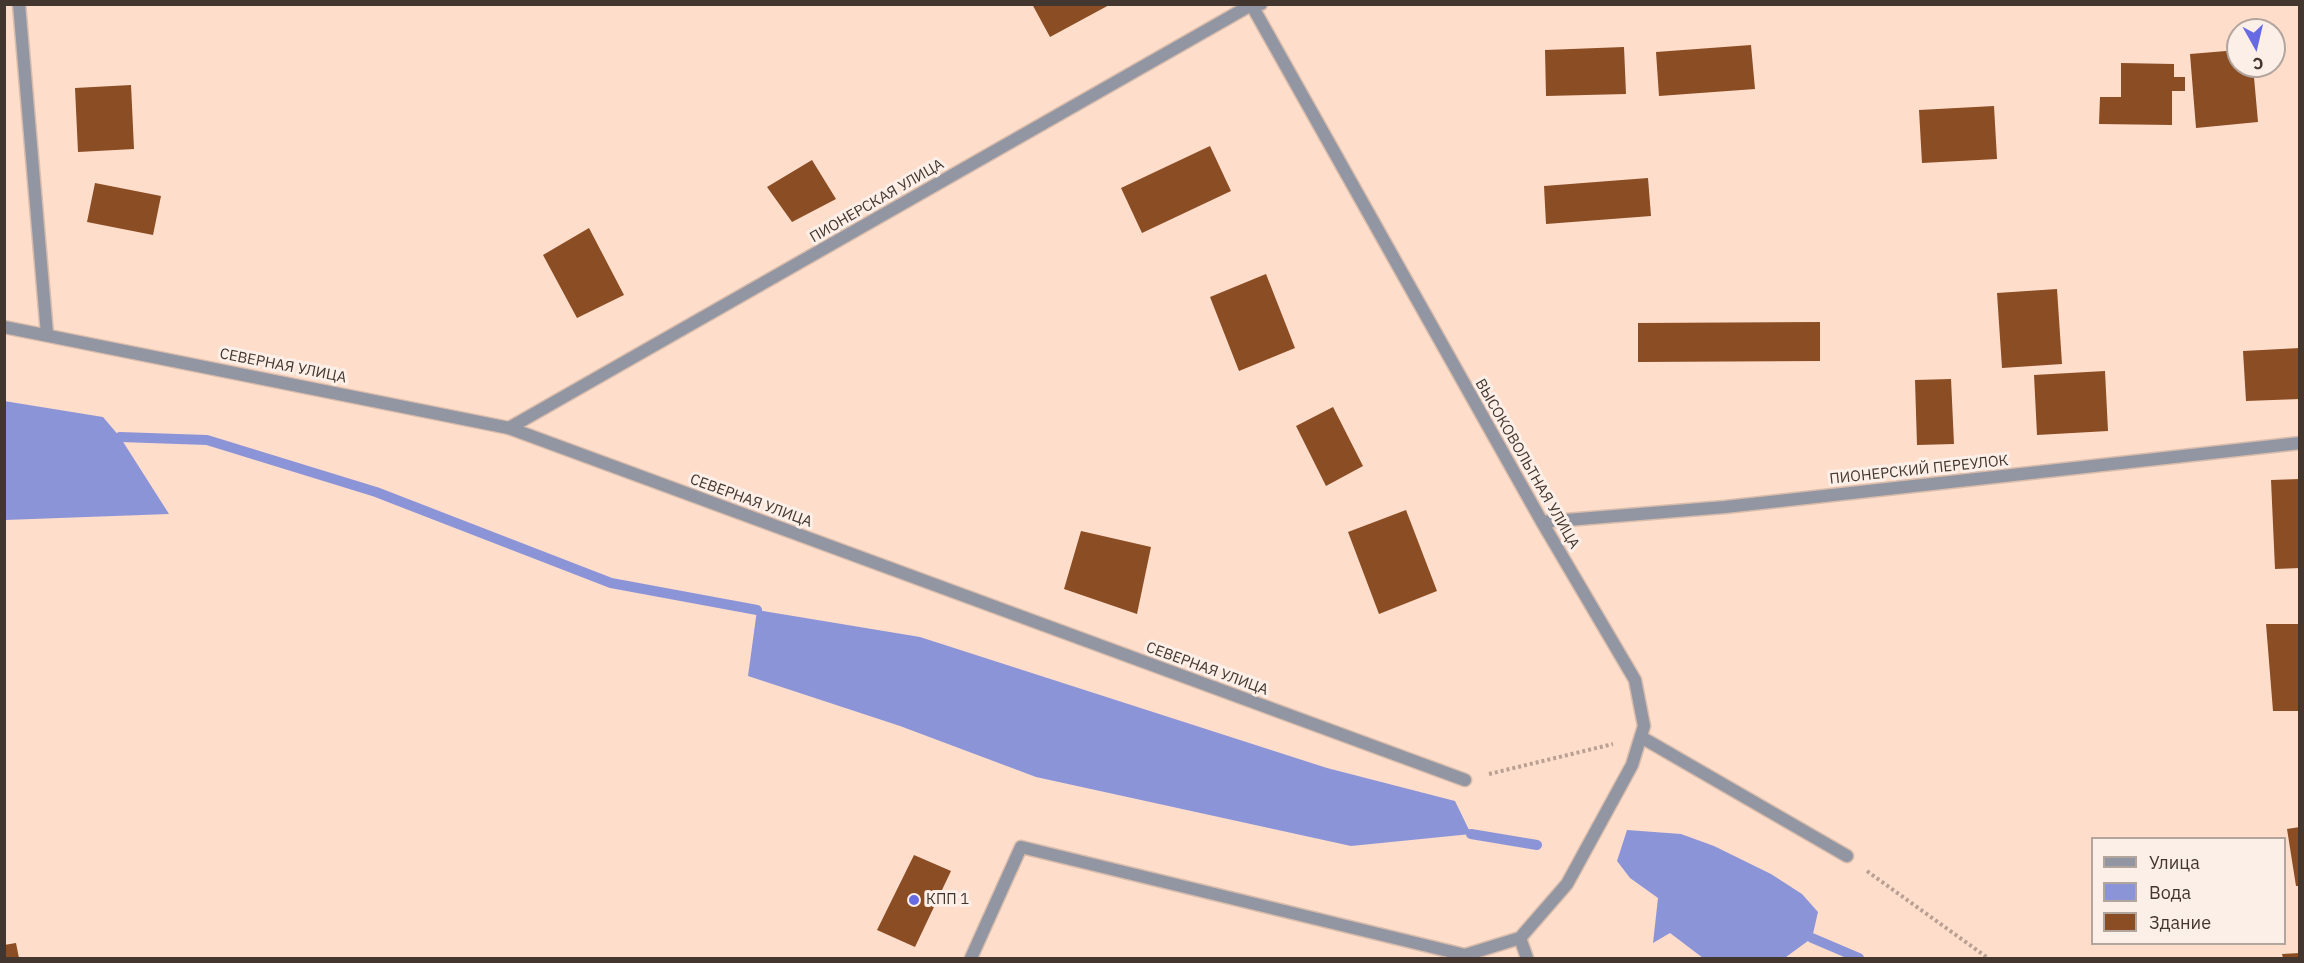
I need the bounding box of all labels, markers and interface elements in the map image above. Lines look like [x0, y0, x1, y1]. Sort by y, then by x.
north arrow [2226, 18, 2286, 78]
text: С [2252, 53, 2265, 74]
street label: ПИОНЕРСКАЯ УЛИЦА [807, 155, 947, 247]
street label: СЕВЕРНАЯ УЛИЦА [218, 345, 348, 387]
street label: ВЫСОКОВОЛЬТНАЯ УЛИЦА [1471, 376, 1583, 552]
street label: ПИОНЕРСКИЙ ПЕРЕУЛОК [1829, 452, 2009, 488]
street label: СЕВЕРНАЯ УЛИЦА [687, 471, 815, 531]
street label: СЕВЕРНАЯ УЛИЦА [1143, 639, 1271, 699]
legend [2091, 837, 2286, 945]
text: Улица [2149, 851, 2200, 874]
text: Вода [2149, 881, 2191, 904]
place label: КПП 1 [926, 891, 969, 909]
marker: КПП 1 [907, 893, 921, 907]
text: Здание [2149, 911, 2211, 934]

